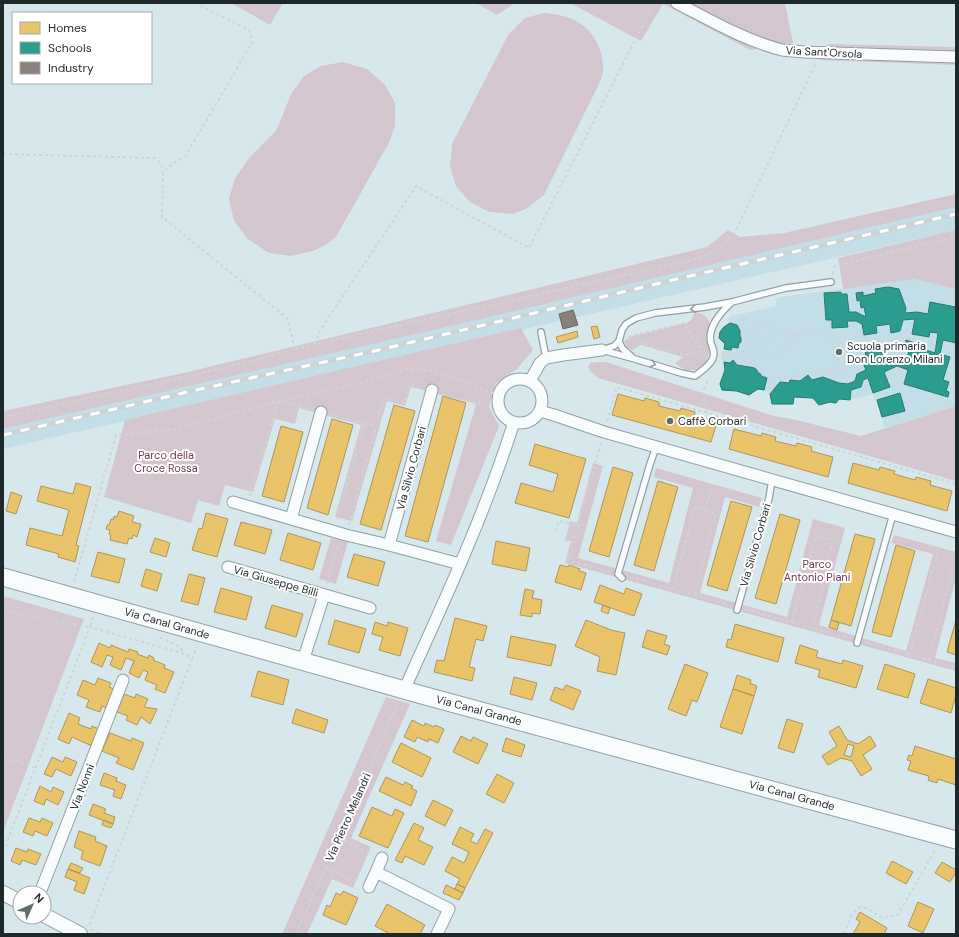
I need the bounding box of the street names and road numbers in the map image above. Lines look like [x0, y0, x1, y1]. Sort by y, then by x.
street label: Via Sant'Orsola [785, 43, 863, 61]
street label: Via Silvio Corbari [393, 424, 429, 512]
street label: Via Silvio Corbari [736, 502, 774, 588]
street label: Via Giuseppe Billi [232, 562, 320, 600]
street label: Via Canal Grande [123, 604, 211, 642]
street label: Via Canal Grande [435, 692, 523, 728]
street label: Via Nonni [67, 762, 97, 812]
street label: Via Pietro Melandri [322, 771, 374, 863]
street label: Via Canal Grande [748, 777, 836, 813]

